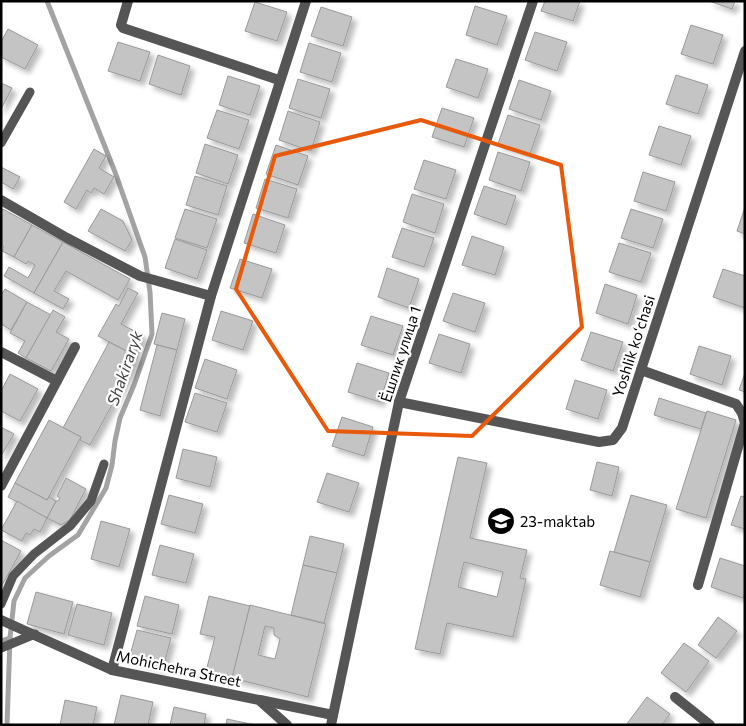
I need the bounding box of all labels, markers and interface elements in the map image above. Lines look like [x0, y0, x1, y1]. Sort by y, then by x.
street label: Yoshlik koʻchasi [608, 293, 658, 399]
street label: Ёшлик улица 1 [376, 304, 424, 404]
water label: Shakiraryk [102, 328, 146, 408]
school or university icon: 23-maktab [486, 506, 516, 536]
place label: 23-maktab [520, 512, 595, 530]
street label: Mohichehra Street [115, 646, 243, 690]

